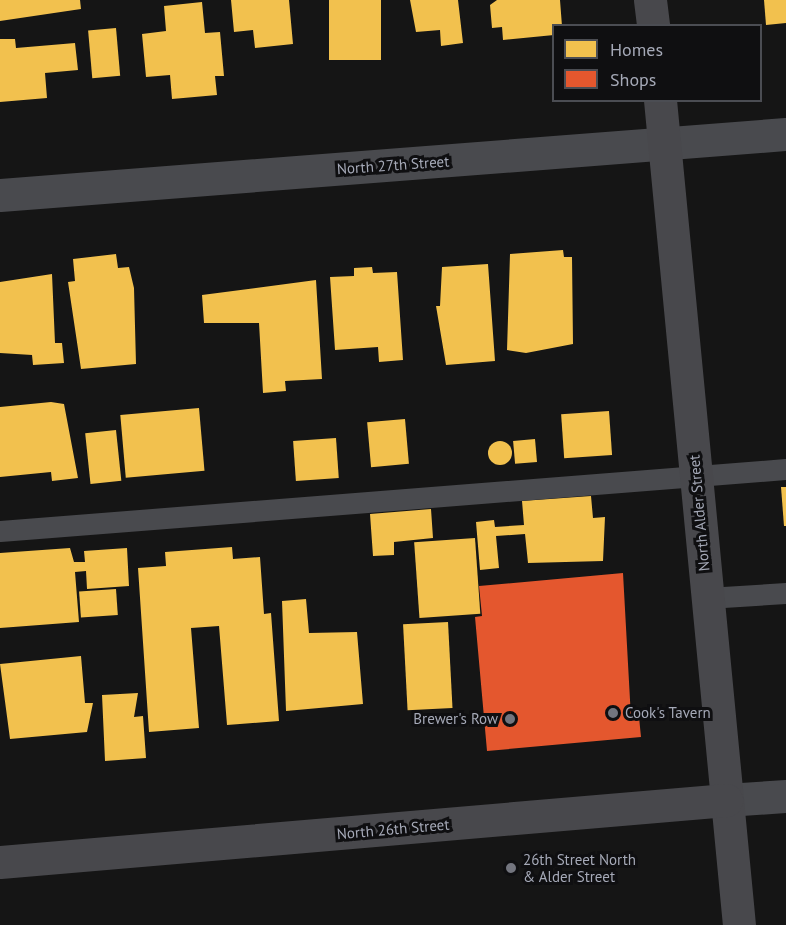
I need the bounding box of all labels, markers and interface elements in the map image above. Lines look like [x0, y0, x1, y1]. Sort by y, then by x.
legend [552, 24, 762, 102]
text: Homes [610, 38, 663, 61]
text: Shops [610, 68, 656, 91]
street label: North 27th Street [336, 152, 450, 178]
street label: North Alder Street [685, 454, 713, 572]
place label: Cook's Tavern [625, 704, 711, 722]
marker: Cook's Tavern [606, 706, 620, 720]
place label: Brewer's Row [413, 710, 498, 728]
marker: Brewer's Row [503, 712, 517, 726]
street label: North 26th Street [336, 815, 450, 843]
place label: 26th Street North & Alder Street [523, 850, 636, 885]
marker: 26th Street North & Alder Street [504, 861, 518, 875]

